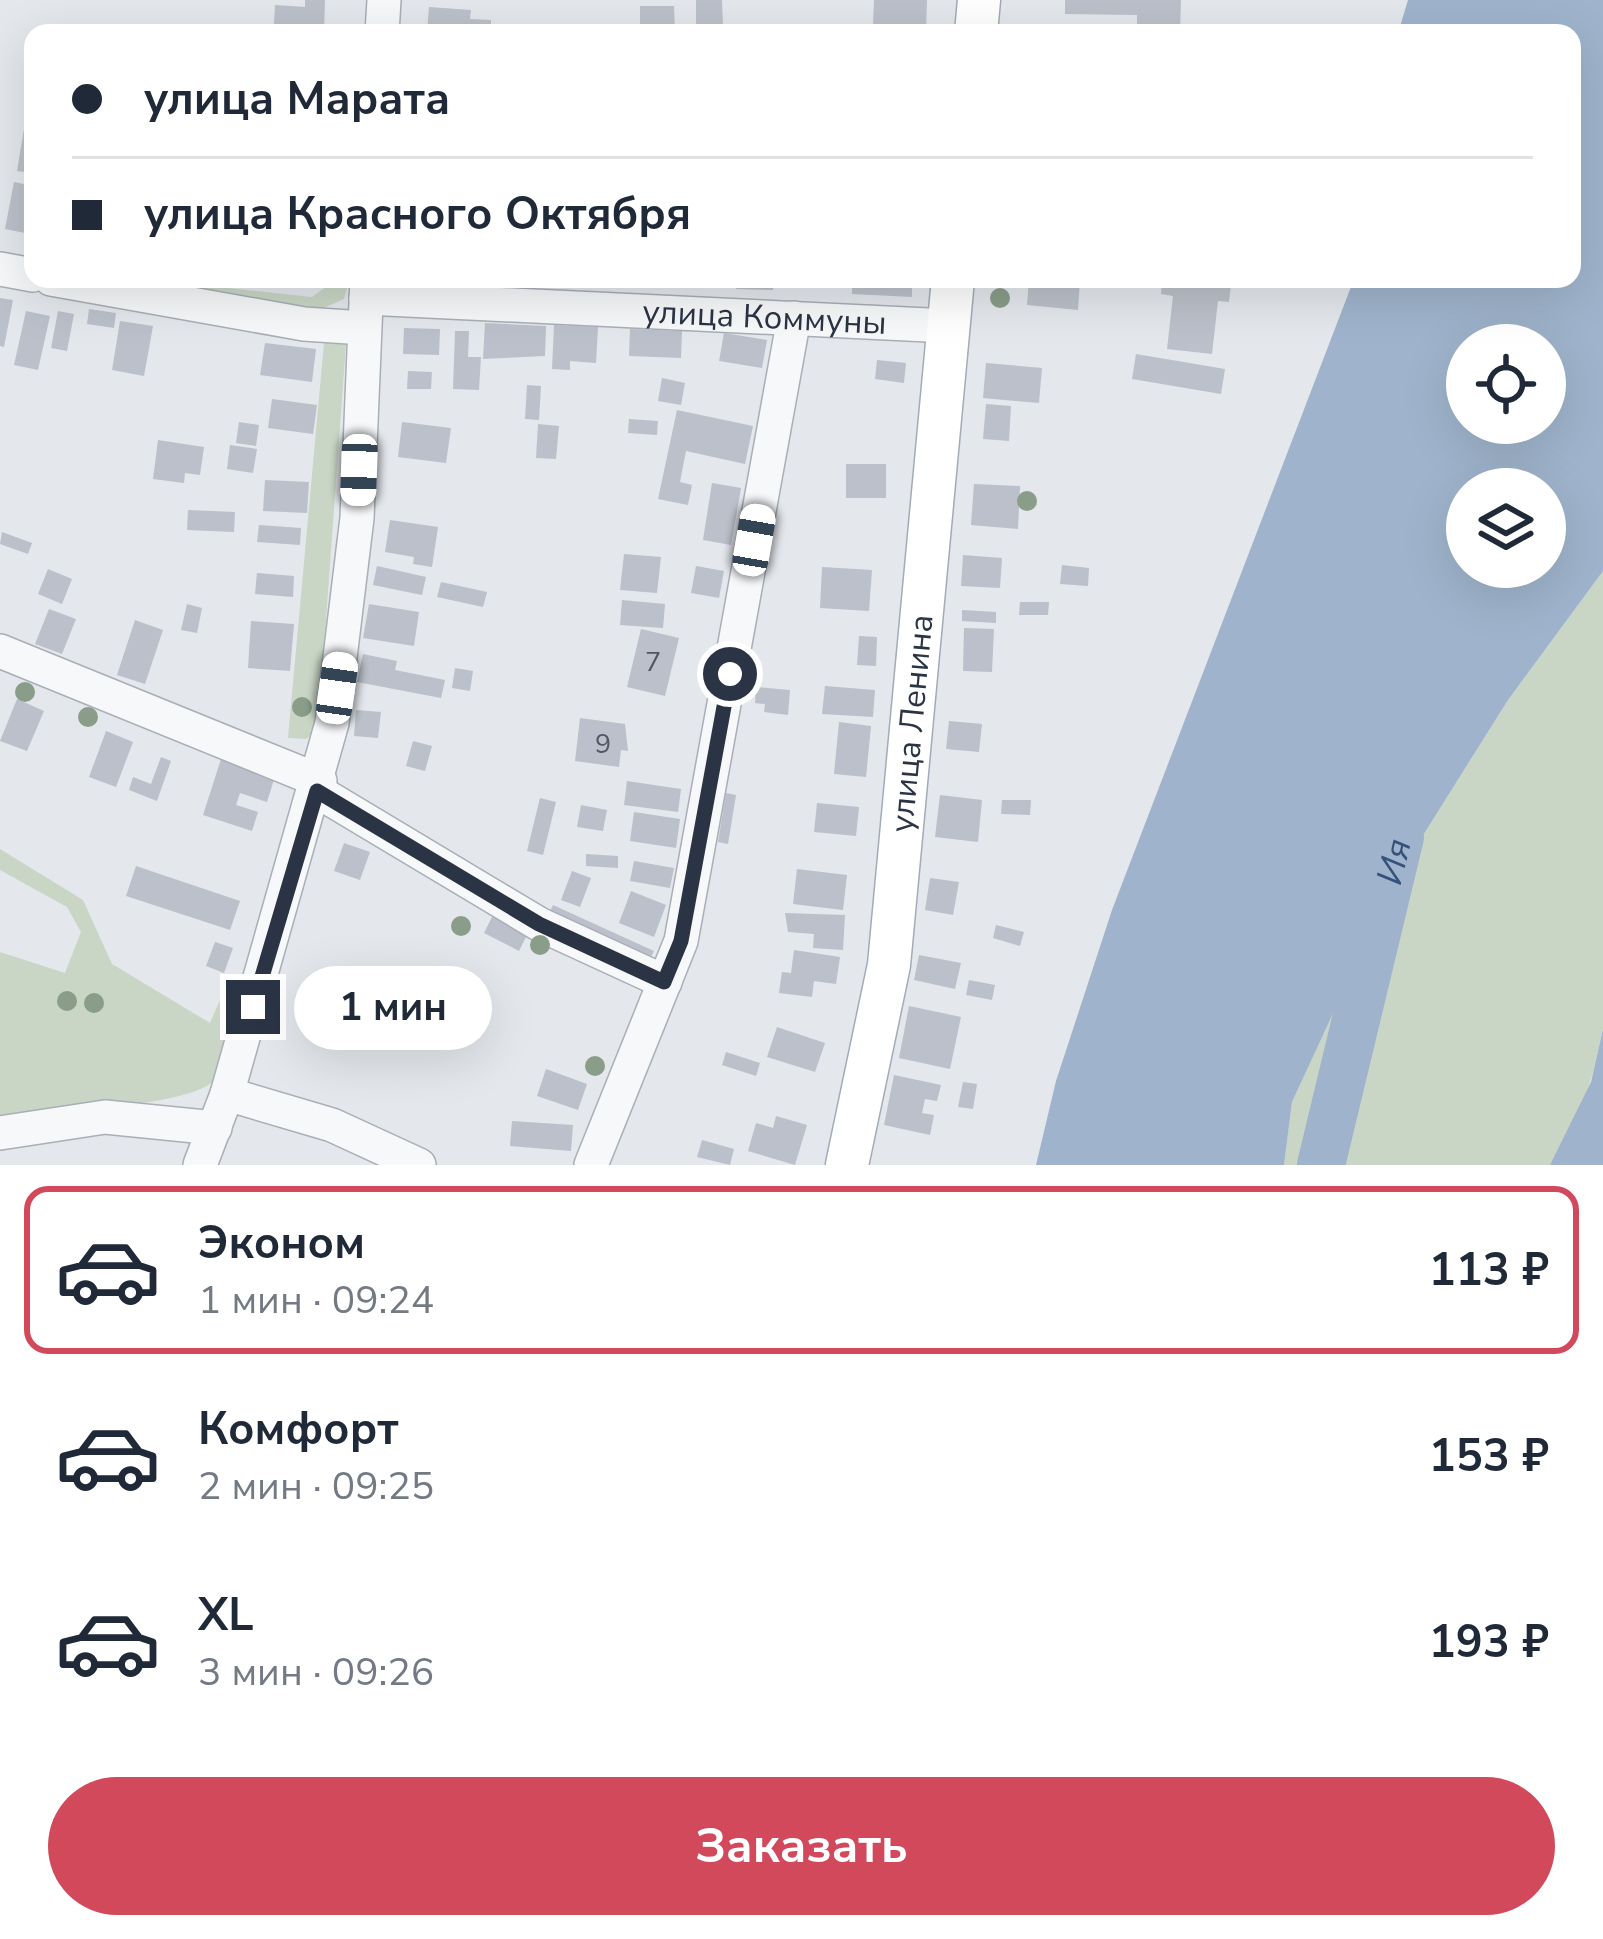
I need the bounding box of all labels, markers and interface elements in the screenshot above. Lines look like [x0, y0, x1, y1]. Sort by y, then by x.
text: улица Марата [144, 69, 450, 130]
text: улица Красного Октября [144, 184, 691, 245]
street label: улица Коммуны [641, 289, 888, 345]
map controls [1446, 324, 1566, 588]
button: locate [1446, 324, 1566, 444]
car [340, 433, 378, 507]
button: layers [1446, 468, 1566, 588]
car [730, 501, 778, 579]
street label: улица Ленина [879, 612, 944, 834]
house number: 7 [645, 644, 661, 681]
route start [703, 647, 757, 701]
car [314, 650, 360, 726]
house number: 9 [595, 726, 611, 763]
water label: Ия [1365, 834, 1423, 890]
callout: 1 мин [295, 965, 493, 1049]
route end [226, 980, 280, 1034]
text: 1 мин [339, 981, 447, 1034]
text: Эконом [198, 1213, 365, 1274]
icon: car [54, 1216, 162, 1324]
text: 113 ₽ [1429, 1240, 1549, 1301]
text: 1 мин · 09:24 [198, 1274, 434, 1327]
text: Комфорт [198, 1399, 399, 1460]
icon: car [54, 1402, 162, 1510]
text: 153 ₽ [1429, 1426, 1549, 1487]
text: 2 мин · 09:25 [198, 1460, 434, 1513]
text: XL [198, 1585, 254, 1646]
icon: car [54, 1588, 162, 1696]
text: 193 ₽ [1429, 1612, 1549, 1673]
text: 3 мин · 09:26 [198, 1646, 434, 1699]
button: Заказать [48, 1777, 1555, 1915]

